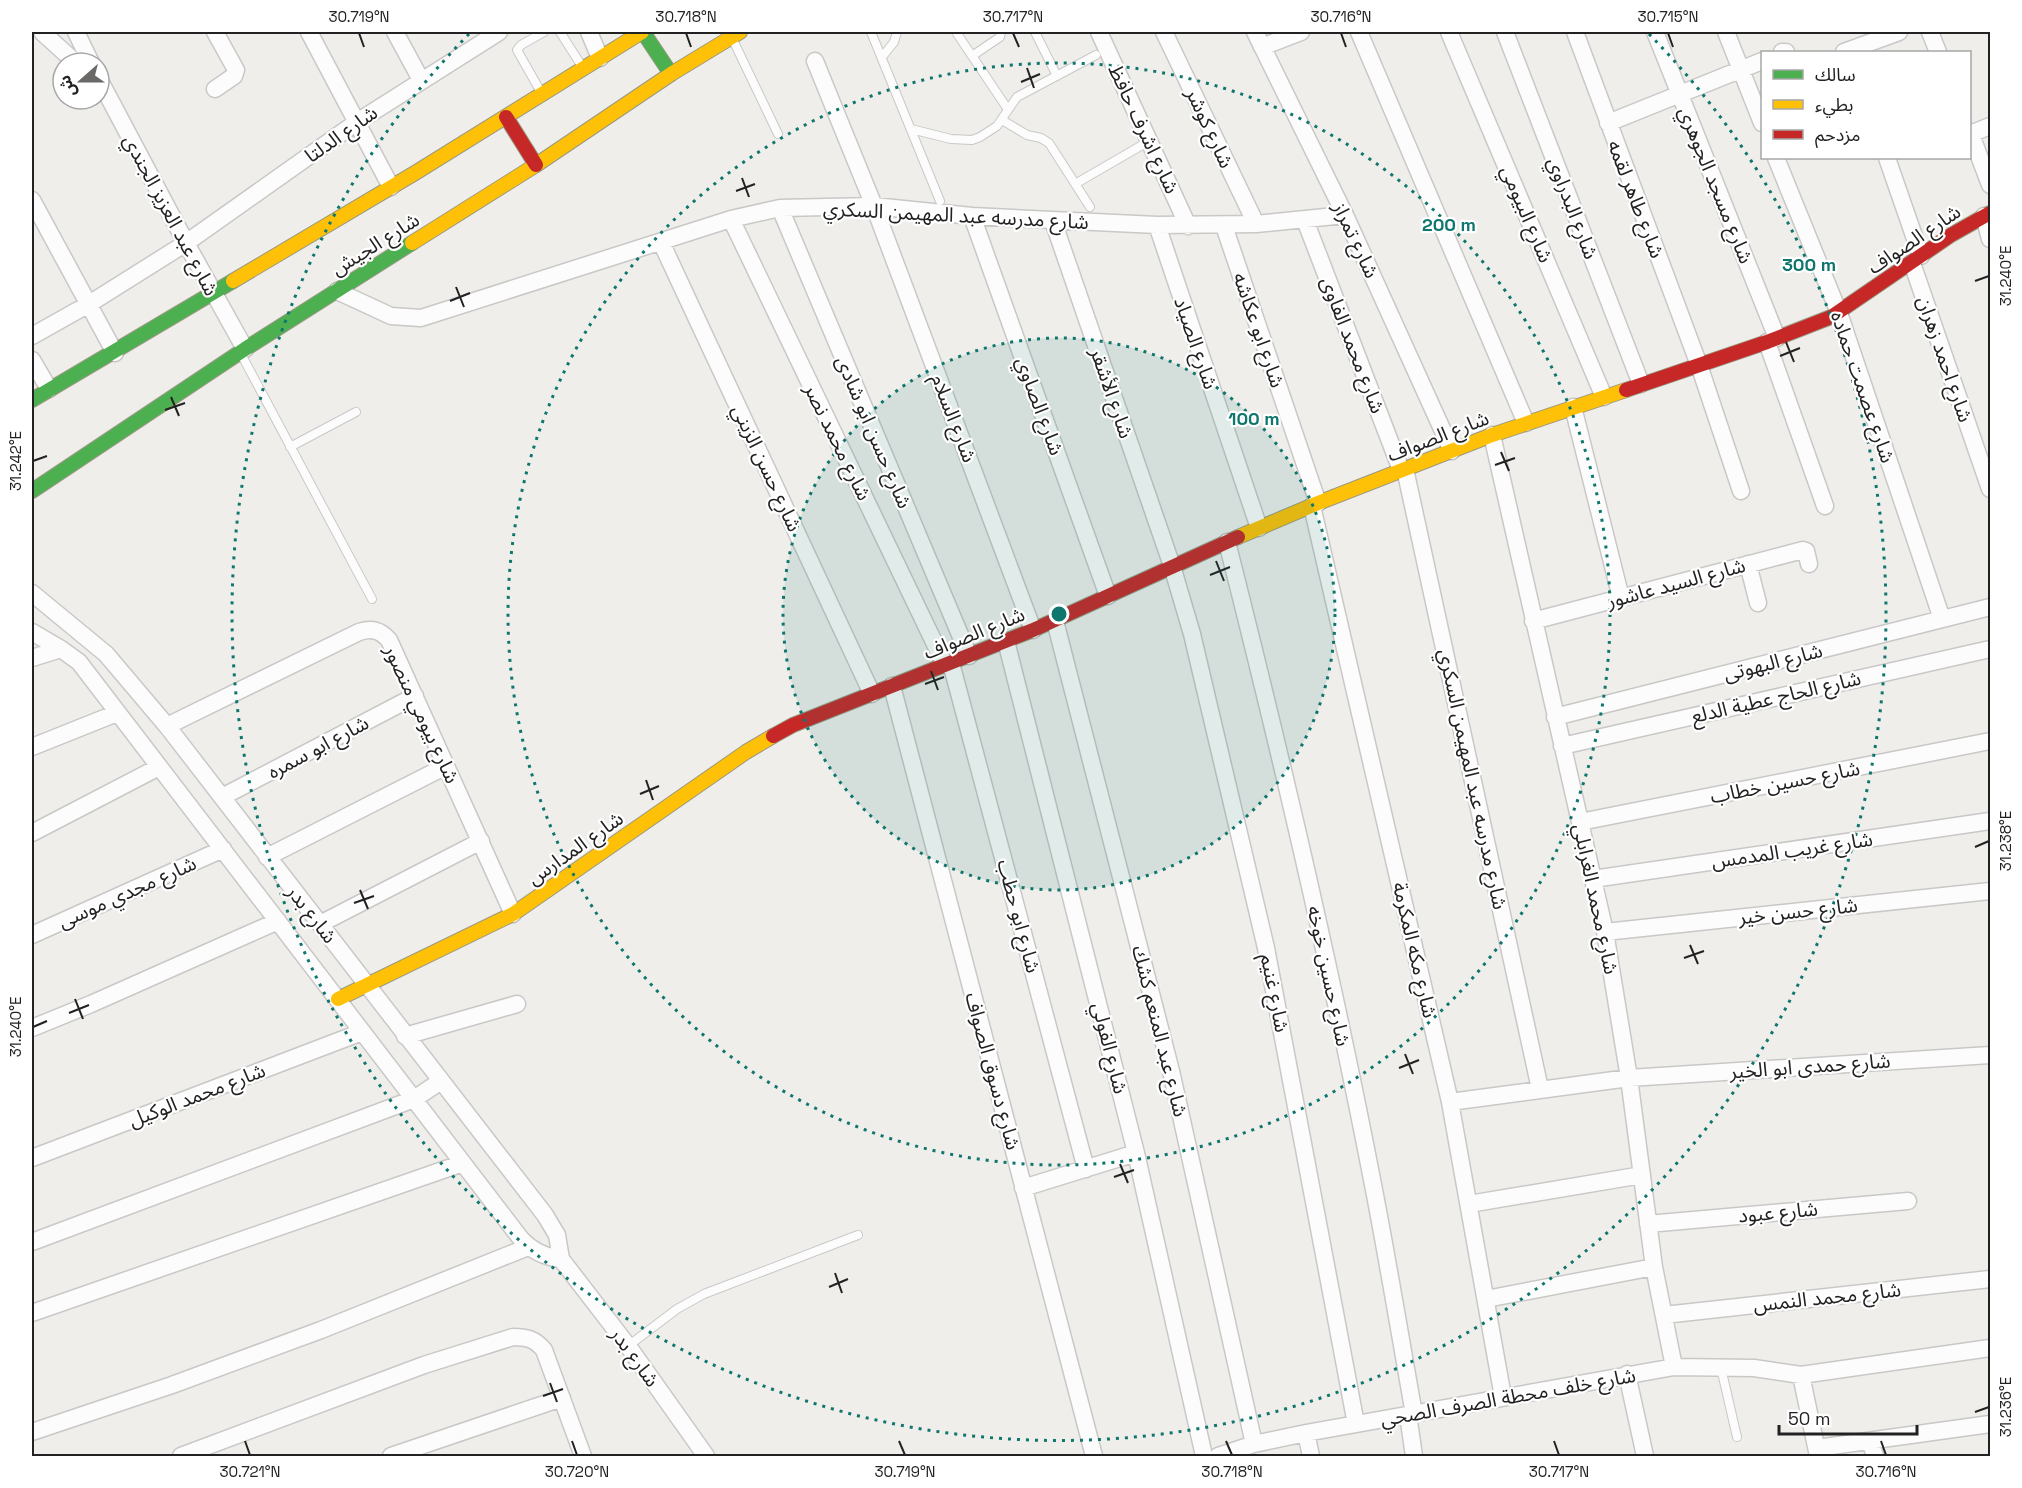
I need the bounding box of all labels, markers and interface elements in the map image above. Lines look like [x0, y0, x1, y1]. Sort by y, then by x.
text: 30.719°N [328, 7, 390, 26]
text: 30.718°N [655, 7, 717, 26]
text: 30.717°N [983, 7, 1043, 26]
text: 30.716°N [1310, 7, 1372, 26]
text: 30.715°N [1638, 7, 1698, 26]
north arrow [51, 51, 111, 111]
legend [1761, 51, 1971, 159]
street label: شارع اشرف حافظ [1101, 60, 1185, 199]
text: سالك [1815, 63, 1856, 86]
text: ش [54, 72, 81, 100]
street label: شارع كوشر [1178, 83, 1240, 173]
text: بطيء [1815, 93, 1853, 118]
street label: شارع الدلتا [299, 99, 384, 170]
street label: شارع مسجد الجوهري [1670, 103, 1759, 268]
text: مزدحم [1815, 123, 1860, 148]
street label: شارع عبد العزيز الجندي [115, 130, 224, 301]
street label: شارع طاهر لقمه [1600, 136, 1670, 262]
street label: شارع البدراوي [1539, 153, 1604, 264]
street label: شارع البيومي [1492, 161, 1559, 268]
street label: شارع مدرسه عبد المهيمن السكري [822, 195, 1089, 238]
street label: شارع تمراز [1325, 197, 1385, 283]
street label: شارع الصواف [1862, 198, 1967, 281]
street label: شارع الجيش [326, 207, 425, 283]
text: 200 m [1422, 213, 1476, 236]
text: 31.240°E [1996, 246, 2015, 306]
text: 300 m [1782, 253, 1836, 276]
street label: شارع ابو عكاشه [1225, 269, 1291, 392]
street label: شارع محمد الفاوى [1313, 273, 1391, 418]
street label: شارع احمد زهران [1909, 292, 1979, 426]
street label: شارع الصياد [1166, 293, 1224, 393]
street label: شارع عصمت حماده [1823, 308, 1901, 467]
street label: شارع الأشقر [1082, 343, 1140, 442]
street label: شارع حسن ابو شادى [828, 352, 918, 513]
street label: شارع الصاوي [1008, 353, 1070, 460]
street label: شارع السلام [923, 370, 983, 467]
street label: شارع محمد نصر [796, 378, 878, 506]
street label: شارع حسن الزيني [724, 400, 808, 537]
street label: شارع الصواف [1383, 405, 1493, 469]
text: 100 m [1228, 407, 1280, 430]
text: 31.242°E [6, 431, 25, 491]
street label: شارع السيد عاشور [1603, 552, 1749, 616]
street label: شارع الصواف [920, 601, 1029, 667]
centre of rings [1049, 604, 1069, 624]
street label: شارع البهوتى [1721, 637, 1826, 689]
street label: شارع بيومي منصور [376, 640, 465, 789]
street label: شارع مدرسه عبد المهيمن السكري [1430, 646, 1513, 912]
street label: شارع الحاج عطية الدلع [1689, 665, 1864, 731]
street label: شارع ابو سمره [263, 709, 374, 786]
street label: شارع حسين خطاب [1708, 755, 1862, 811]
street label: شارع المدارس [522, 805, 629, 892]
text: 31.238°E [1996, 811, 2015, 871]
street label: شارع محمد الغرابلي [1565, 821, 1625, 977]
street label: شارع غريب المدمس [1710, 826, 1875, 876]
street label: شارع مجدي موسى [54, 850, 201, 937]
street label: شارع ابو حطب [989, 856, 1047, 976]
street label: شارع بدر [279, 879, 343, 950]
street label: شارع مكه المكرمة [1385, 880, 1443, 1021]
street label: شارع حسن خير [1736, 892, 1859, 932]
street label: شارع حسين خوخه [1299, 903, 1357, 1049]
street label: شارع عبد المنعم كشك [1124, 943, 1194, 1120]
street label: شارع غنيم [1253, 951, 1295, 1035]
street label: شارع دسوق الصواف [958, 989, 1027, 1153]
text: 31.240°E [6, 997, 25, 1057]
street label: شارع الفولي [1084, 1000, 1134, 1097]
street label: شارع حمدى ابو الخير [1728, 1047, 1891, 1087]
street label: شارع محمد الوكيل [125, 1057, 270, 1135]
street label: شارع عبود [1737, 1196, 1819, 1230]
street label: شارع محمد النمس [1752, 1276, 1902, 1320]
street label: شارع بدر [602, 1321, 665, 1393]
street label: شارع خلف محطة الصرف الصحي [1378, 1362, 1638, 1435]
text: 31.236°E [1996, 1377, 2015, 1437]
scale bar [1779, 1398, 1917, 1436]
text: 50 m [1788, 1407, 1830, 1430]
text: 30.721°N [219, 1462, 281, 1481]
text: 30.720°N [545, 1462, 609, 1481]
text: 30.719°N [874, 1462, 936, 1481]
text: 30.718°N [1201, 1462, 1263, 1481]
text: 30.717°N [1529, 1462, 1589, 1481]
text: 30.716°N [1855, 1462, 1917, 1481]

